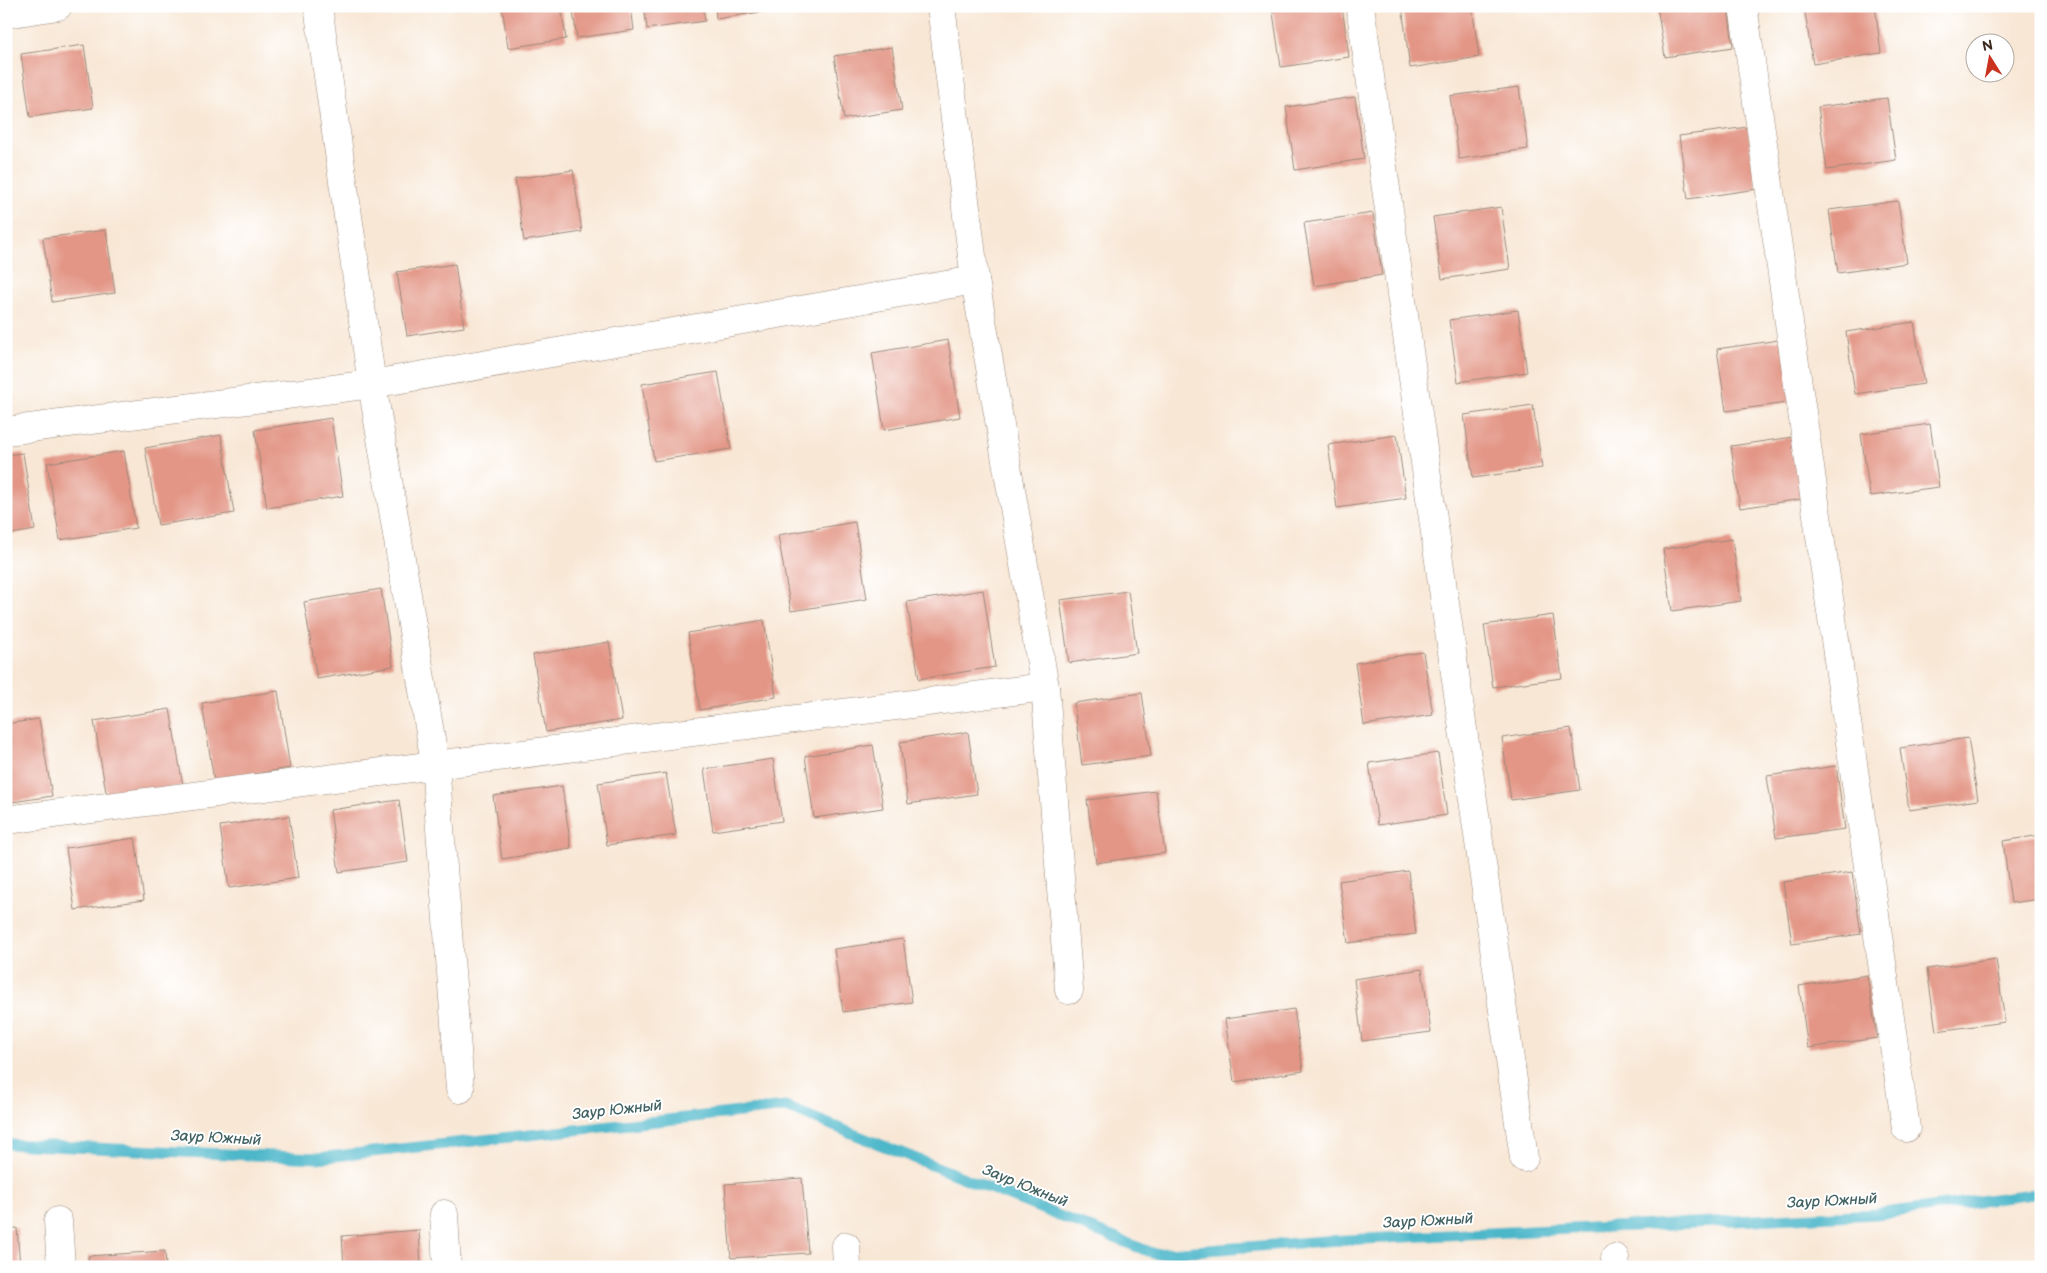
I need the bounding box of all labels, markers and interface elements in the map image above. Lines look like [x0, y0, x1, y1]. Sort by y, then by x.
north arrow [1964, 32, 2014, 82]
text: N [1981, 36, 1994, 55]
water label: Заур Южный [571, 1096, 663, 1124]
water label: Заур Южный [171, 1126, 262, 1150]
water label: Заур Южный [980, 1160, 1071, 1212]
water label: Заур Южный [1787, 1189, 1878, 1213]
water label: Заур Южный [1383, 1209, 1474, 1233]

